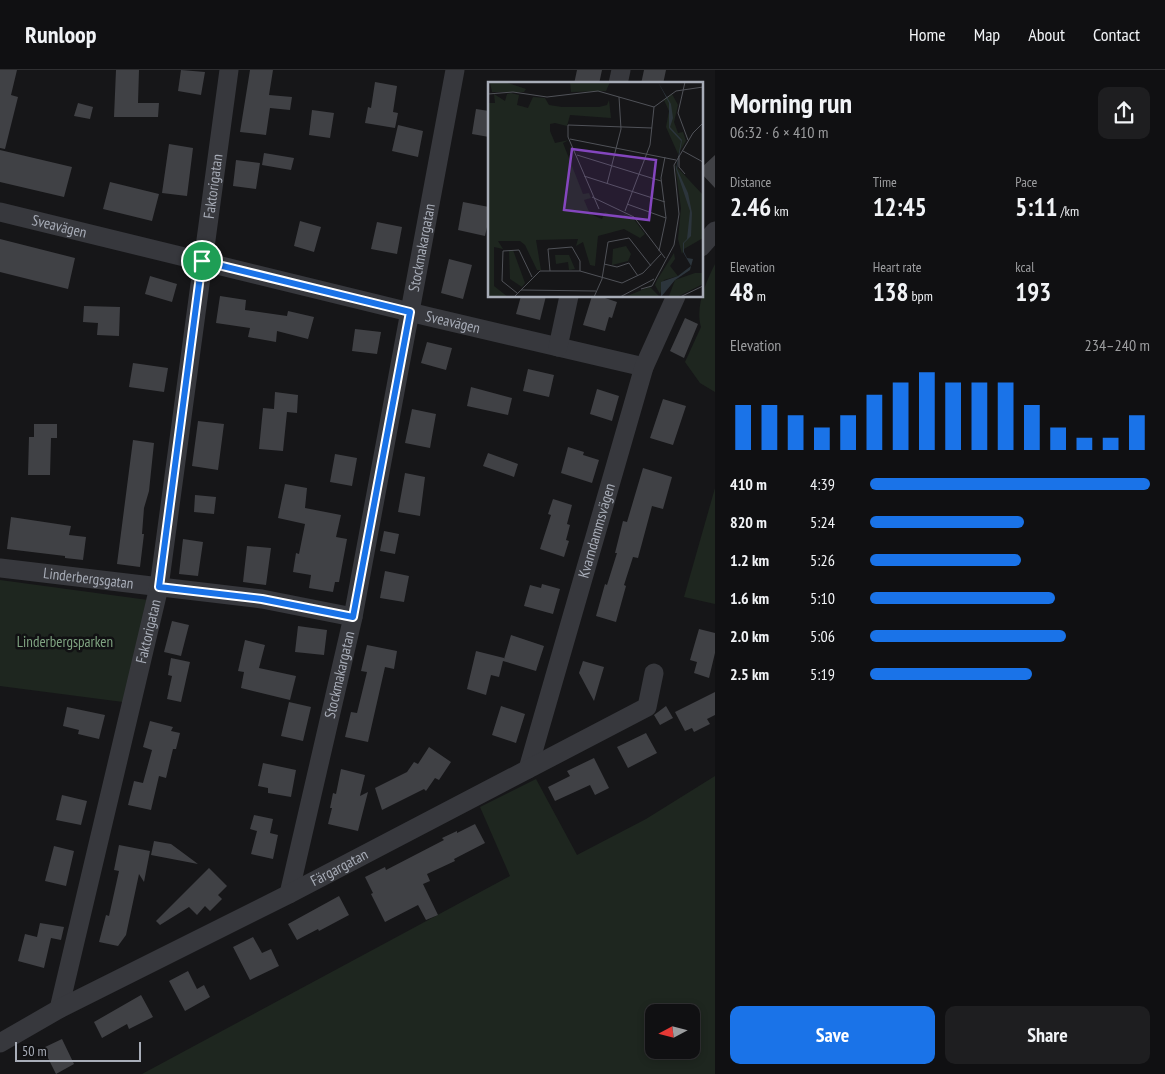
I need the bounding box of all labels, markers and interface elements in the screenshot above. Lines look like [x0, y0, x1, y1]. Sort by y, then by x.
text: Runloop [25, 19, 96, 50]
text: Home [909, 23, 946, 46]
text: Map [974, 23, 1000, 46]
text: About [1028, 23, 1065, 46]
text: Contact [1093, 23, 1140, 46]
inset map [488, 82, 702, 298]
text: Morning run [730, 84, 852, 121]
button: share [1098, 87, 1150, 139]
text: 06:32 · 6 × 410 m [730, 122, 828, 142]
street label: Faktorigatan [199, 153, 227, 220]
text: Distance [730, 173, 771, 191]
text: Time [873, 173, 897, 191]
text: Pace [1015, 173, 1037, 191]
text: 2.46 [730, 191, 771, 223]
text: 12:45 [873, 191, 927, 223]
text: 5:11 [1015, 191, 1057, 223]
street label: Stockmakargatan [404, 202, 439, 293]
text: km [771, 202, 789, 220]
text: /km [1057, 202, 1079, 220]
street label: Sveavägen [30, 210, 89, 242]
pin [181, 240, 223, 282]
icon: arrive [188, 247, 216, 275]
text: Elevation [730, 258, 775, 276]
text: Heart rate [873, 258, 922, 276]
text: kcal [1015, 258, 1034, 276]
text: 48 [730, 276, 754, 308]
text: 138 [873, 276, 909, 308]
text: 193 [1015, 276, 1051, 308]
text: m [754, 287, 766, 305]
text: bpm [909, 287, 933, 305]
street label: Sveavägen [424, 306, 482, 337]
text: Elevation [730, 335, 781, 355]
text: 234–240 m [1085, 335, 1150, 355]
text: 410 m [730, 474, 767, 494]
text: 4:39 [810, 474, 835, 494]
street label: Kvarndammsvägen [574, 481, 619, 580]
text: 820 m [730, 512, 767, 532]
text: 5:24 [810, 512, 835, 532]
text: 1.2 km [730, 550, 769, 570]
text: 5:26 [810, 550, 835, 570]
street label: Linderbergsgatan [42, 563, 135, 593]
text: 1.6 km [730, 588, 769, 608]
text: 5:10 [810, 588, 835, 608]
street label: Faktorigatan [131, 597, 165, 665]
text: 2.0 km [730, 626, 769, 646]
text: 5:06 [810, 626, 835, 646]
street label: Stockmakargatan [320, 629, 358, 720]
park label: Linderbergsparken [17, 632, 113, 651]
text: 2.5 km [730, 664, 769, 684]
text: 5:19 [810, 664, 835, 684]
street label: Färgargatan [307, 844, 371, 890]
north arrow [645, 1004, 700, 1059]
map controls [645, 1004, 700, 1059]
button: Save [730, 1006, 935, 1064]
button: Share [945, 1006, 1150, 1064]
scale bar [15, 1039, 141, 1062]
text: 50 m [22, 1042, 47, 1060]

